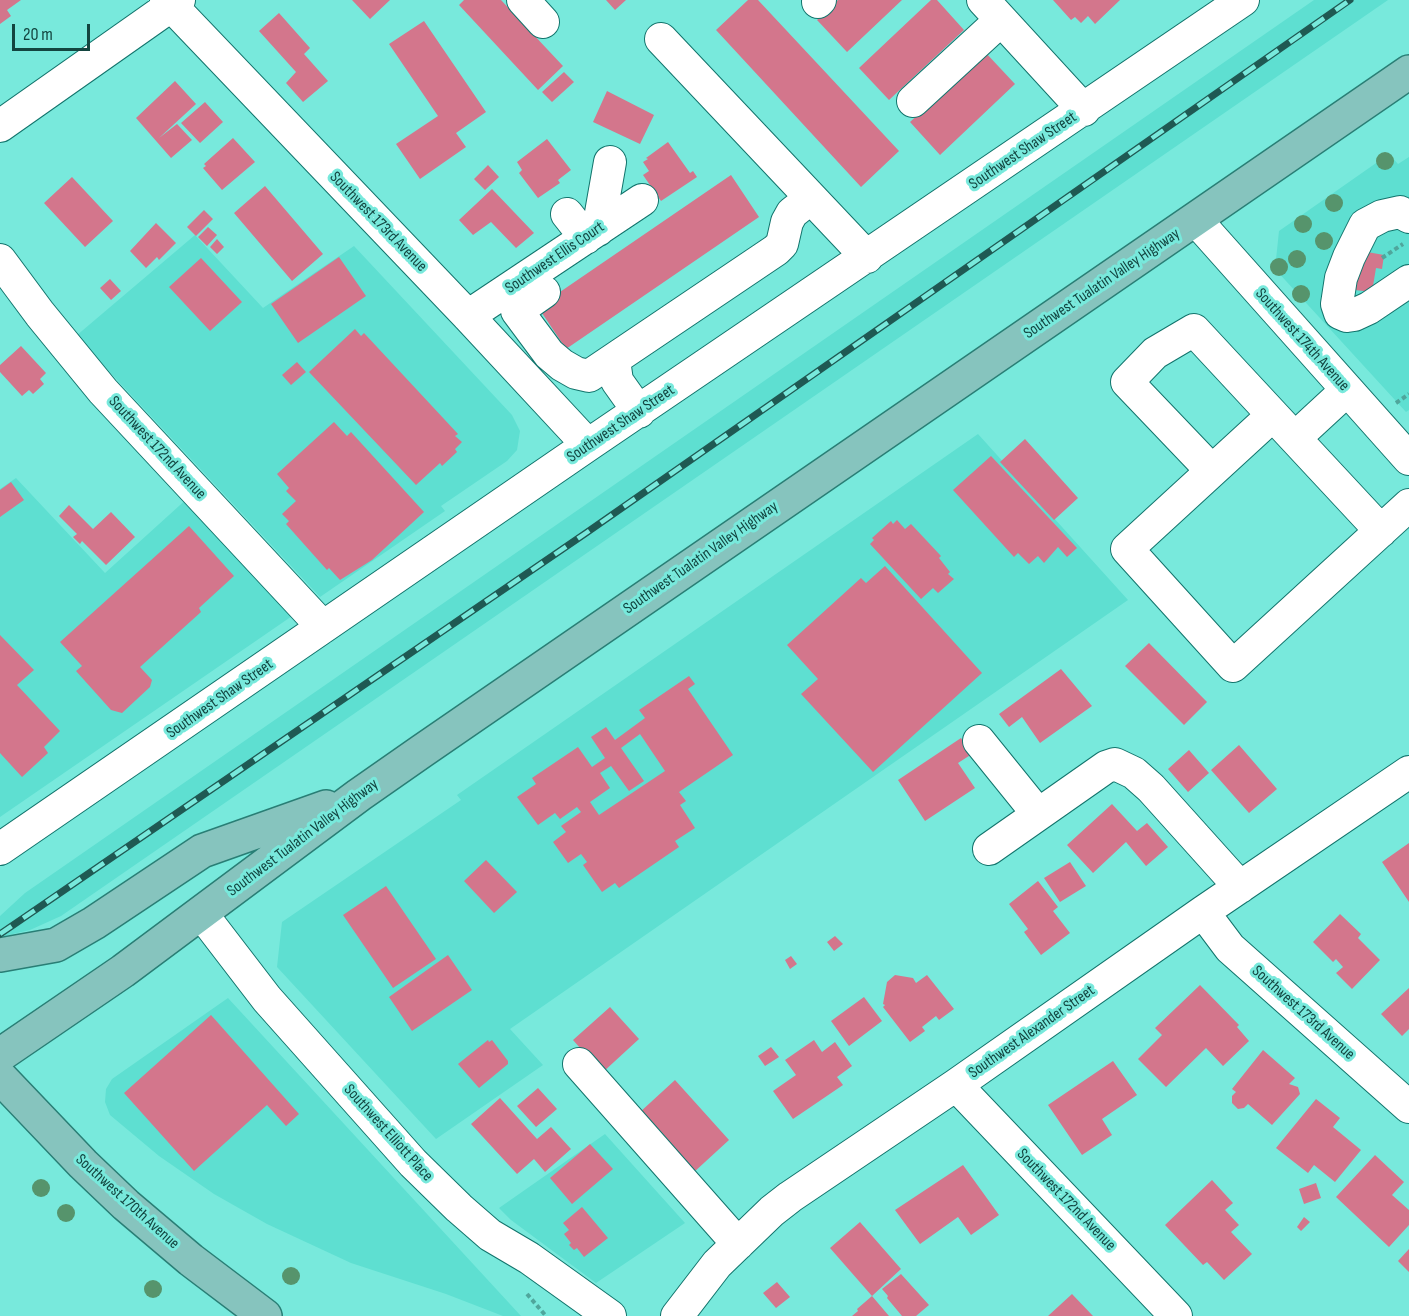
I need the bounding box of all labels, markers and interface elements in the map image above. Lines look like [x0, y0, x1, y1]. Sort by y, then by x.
scale bar [15, 12, 93, 50]
text: 20 m [23, 24, 53, 45]
street label: Southwest Shaw Street [966, 108, 1080, 194]
street label: Southwest 173rd Avenue [325, 168, 431, 276]
street label: Southwest Ellis Court [502, 218, 608, 298]
street label: Southwest Tualatin Valley Highway [1020, 225, 1184, 343]
street label: Southwest 174th Avenue [1251, 285, 1353, 395]
street label: Southwest Shaw Street [564, 381, 678, 467]
street label: Southwest 172nd Avenue [104, 392, 210, 504]
street label: Southwest Tualatin Valley Highway [620, 497, 782, 619]
street label: Southwest Shaw Street [163, 655, 277, 743]
street label: Southwest Tualatin Valley Highway [224, 775, 382, 901]
street label: Southwest 173rd Avenue [1248, 962, 1358, 1064]
street label: Southwest Alexander Street [965, 981, 1099, 1083]
street label: Southwest Elliott Place [339, 1081, 437, 1185]
street label: Southwest 172nd Avenue [1013, 1145, 1119, 1255]
street label: Southwest 170th Avenue [71, 1150, 183, 1254]

